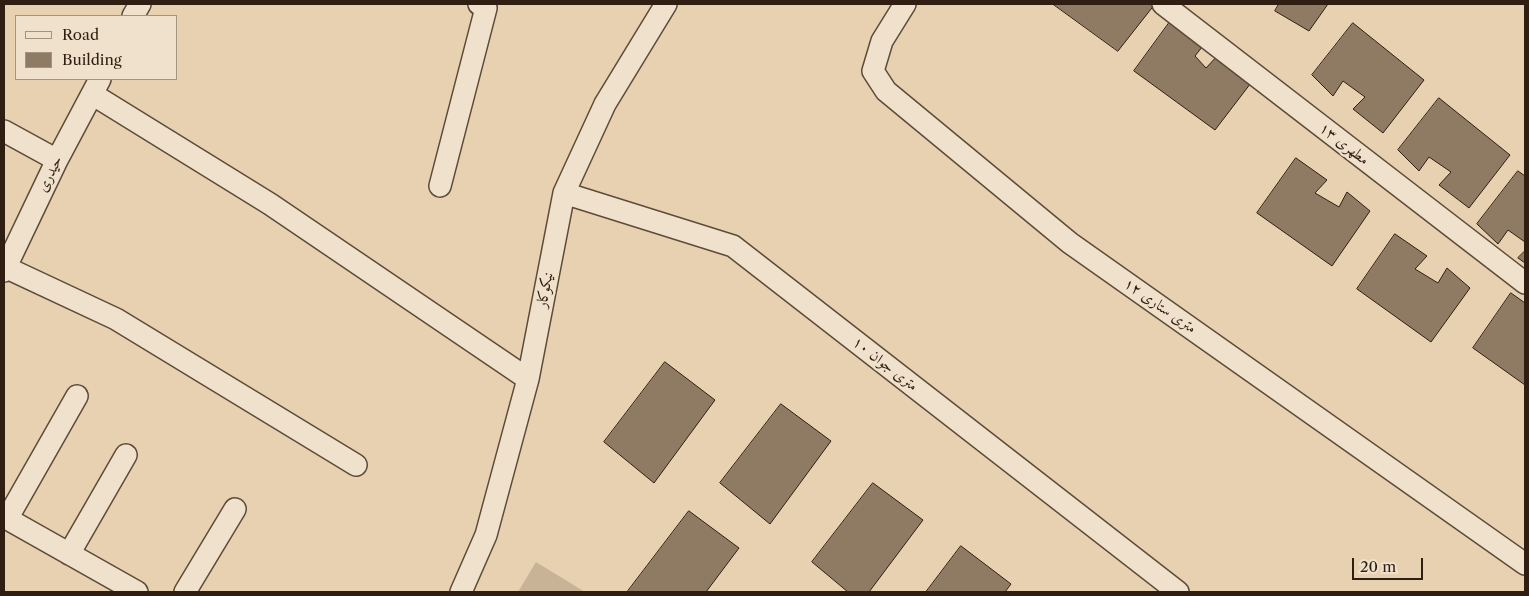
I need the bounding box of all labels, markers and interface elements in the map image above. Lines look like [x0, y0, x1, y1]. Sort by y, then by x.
legend [15, 15, 178, 80]
text: Road [62, 25, 99, 44]
text: Building [62, 50, 122, 69]
street label: مطهری ۱۳ [1316, 119, 1372, 169]
street label: حیدری [34, 153, 66, 195]
street label: نیکوکار [533, 271, 557, 309]
street label: ۱۲ متری ستاری [1120, 274, 1200, 338]
street label: ۱۰ متری جوان [849, 333, 921, 395]
scale bar [1354, 548, 1425, 580]
text: 20 m [1360, 557, 1396, 576]

